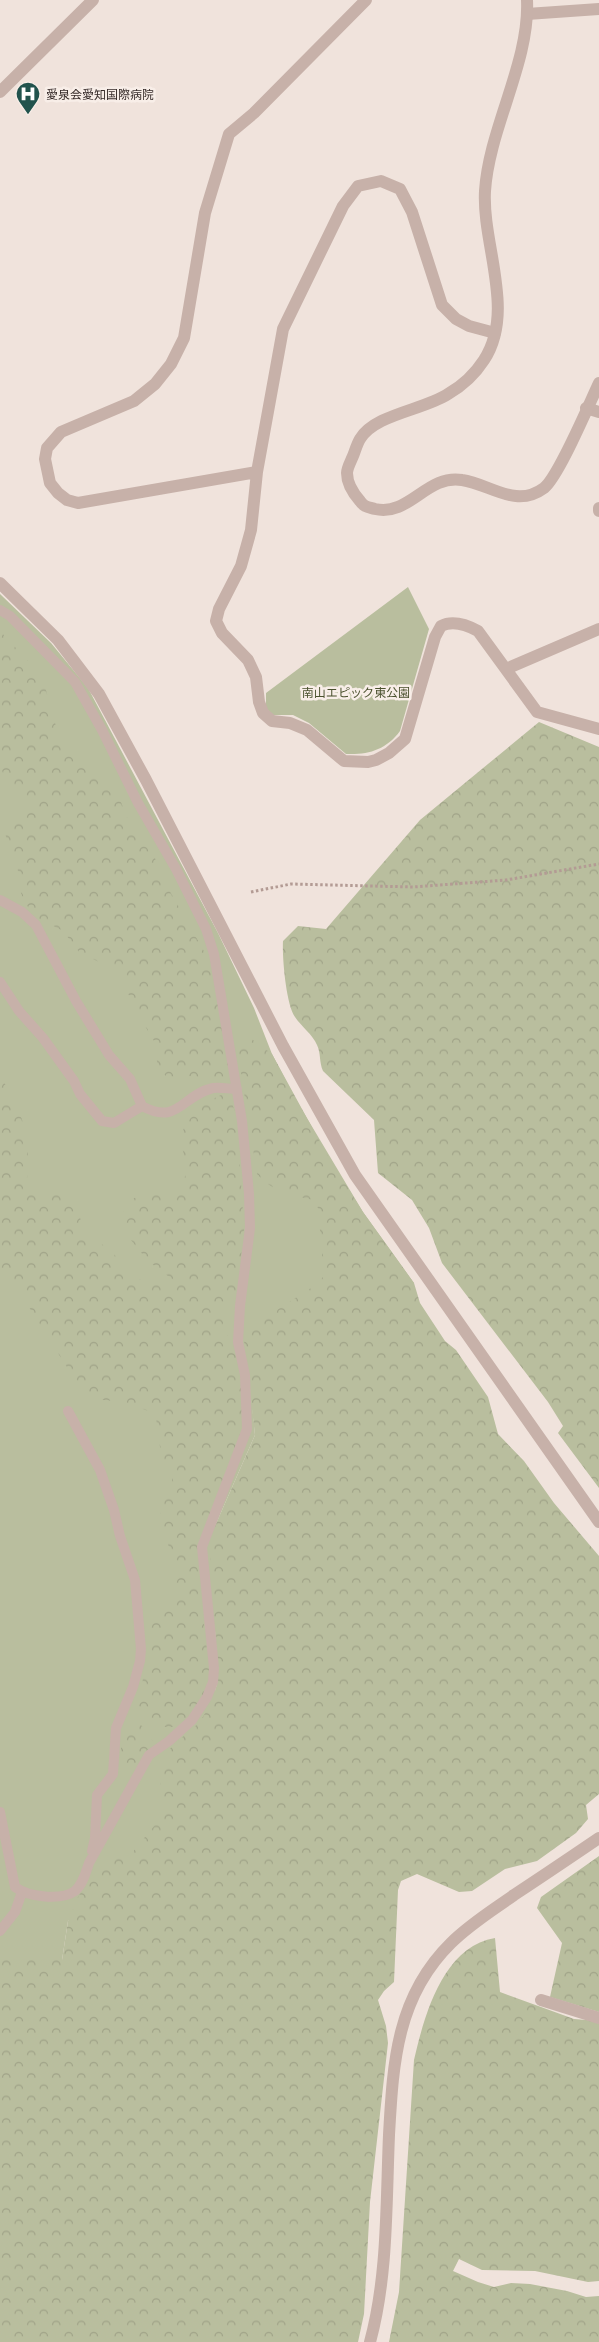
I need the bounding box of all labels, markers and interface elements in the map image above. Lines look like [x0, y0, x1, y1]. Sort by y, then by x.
hospital icon: 愛泉会愛知国際病院 [15, 81, 41, 115]
place label: 愛泉会愛知国際病院 [46, 87, 154, 102]
park label: 南山エピック東公園 [302, 685, 410, 700]

